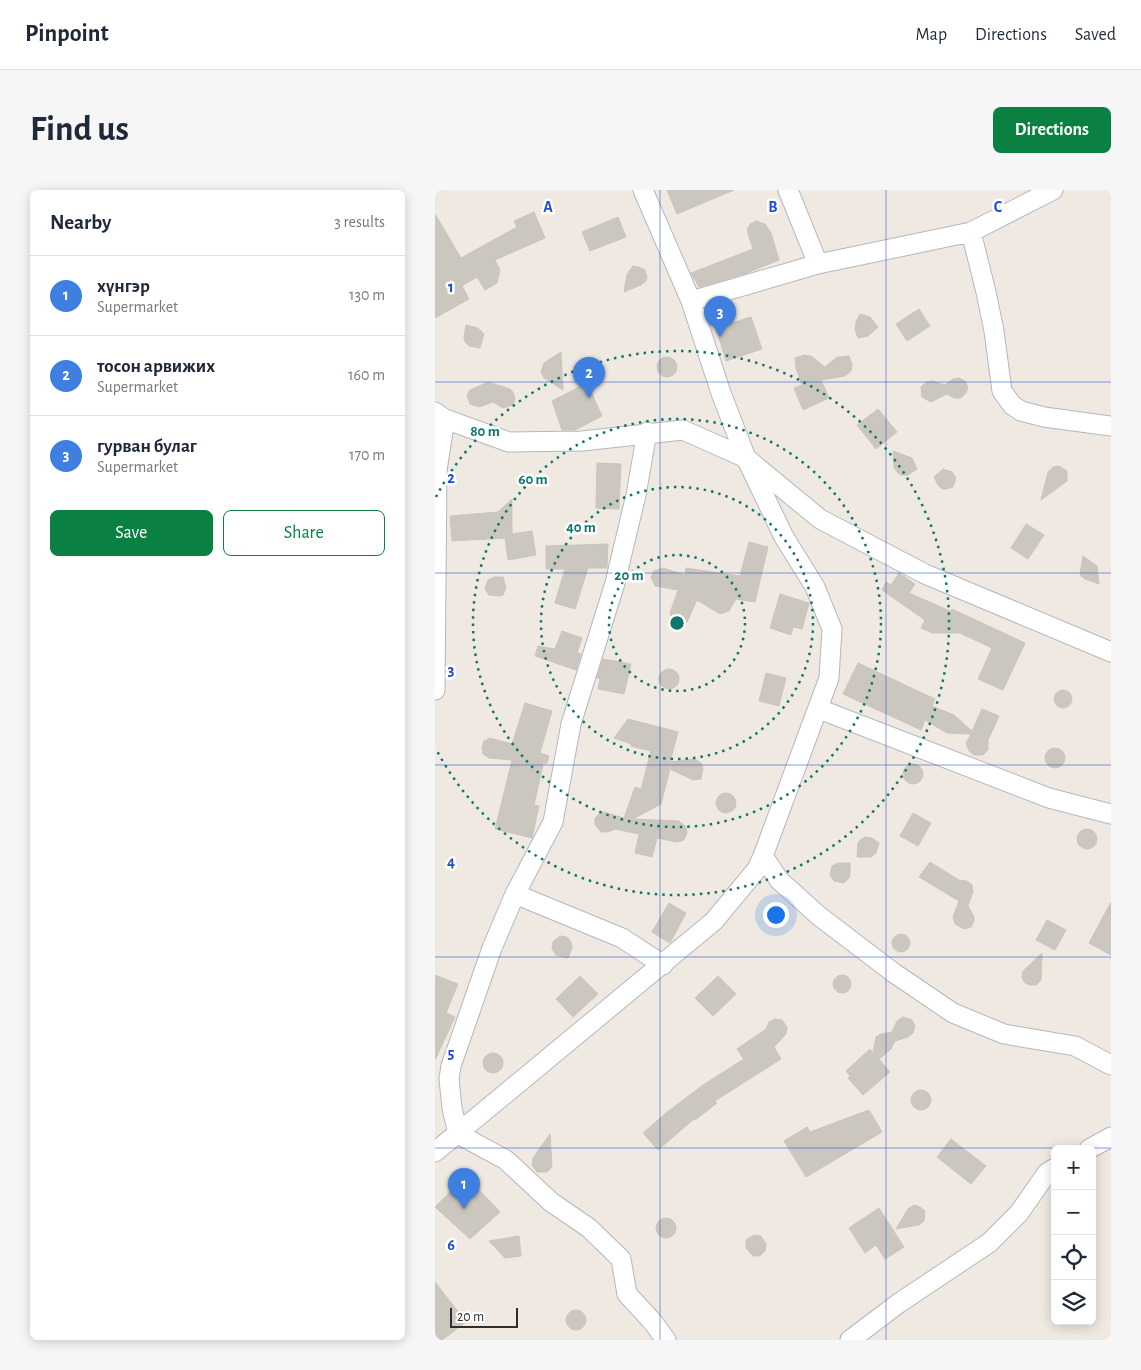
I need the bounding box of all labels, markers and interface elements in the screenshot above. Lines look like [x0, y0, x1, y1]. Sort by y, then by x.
text: Pinpoint [25, 22, 109, 46]
text: Map [916, 26, 947, 44]
text: Directions [975, 26, 1047, 44]
text: Saved [1075, 26, 1116, 44]
button: Directions [993, 107, 1111, 153]
text: Find us [30, 112, 129, 147]
text: A [543, 199, 553, 215]
text: B [768, 199, 778, 215]
text: C [994, 199, 1003, 215]
text: Nearby [50, 212, 111, 233]
text: 3 results [334, 214, 385, 230]
text: хүнгэр [97, 277, 150, 296]
text: 1 [448, 279, 454, 295]
text: 1 [63, 287, 69, 303]
text: 130 m [349, 287, 385, 303]
pin: 3 [704, 296, 736, 337]
text: Supermarket [97, 299, 178, 315]
text: тосон арвижих [97, 357, 215, 376]
pin: 2 [573, 357, 605, 398]
text: 2 [62, 367, 70, 383]
text: 160 m [348, 367, 385, 383]
text: Supermarket [97, 379, 178, 395]
text: 80 m [470, 424, 500, 439]
text: гурван булаг [97, 437, 197, 456]
text: 3 [63, 447, 69, 463]
text: 170 m [349, 447, 385, 463]
text: Supermarket [97, 459, 178, 475]
text: 2 [447, 470, 455, 486]
text: 60 m [518, 472, 548, 487]
button: Save [50, 510, 213, 556]
button: Share [223, 510, 385, 556]
text: 40 m [566, 520, 596, 535]
text: 20 m [614, 568, 644, 583]
centre of rings [668, 614, 686, 632]
text: 3 [448, 662, 455, 678]
text: 4 [447, 854, 455, 870]
your location [763, 902, 789, 928]
text: 5 [448, 1045, 455, 1061]
map controls [1051, 1145, 1096, 1325]
button: + [1051, 1145, 1096, 1190]
pin: 1 [448, 1168, 480, 1209]
button: − [1051, 1190, 1096, 1235]
button: locate [1051, 1235, 1096, 1280]
text: 6 [447, 1237, 455, 1253]
button: layers [1051, 1280, 1096, 1325]
scale bar [450, 1305, 517, 1328]
text: 20 m [457, 1310, 484, 1324]

